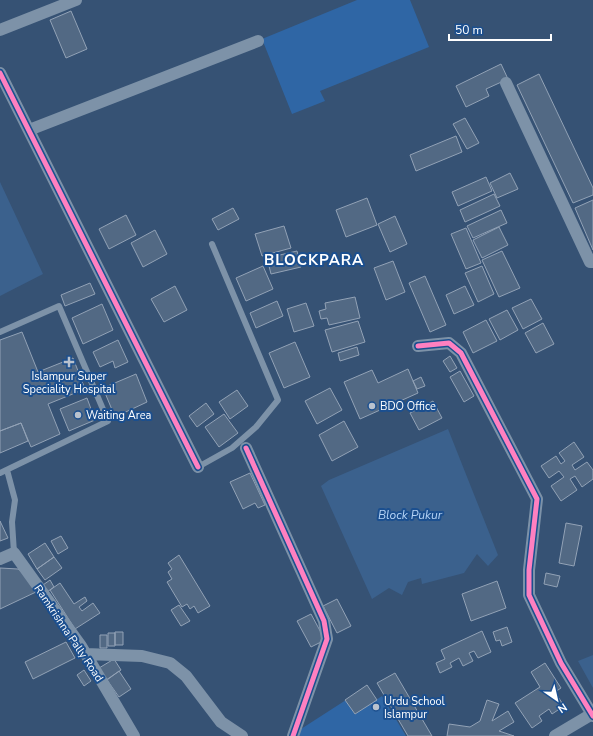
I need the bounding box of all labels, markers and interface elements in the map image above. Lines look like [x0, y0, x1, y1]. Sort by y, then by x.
scale bar [449, 16, 551, 42]
text: 50 m [455, 22, 483, 38]
district label: BLOCKPARA [264, 250, 364, 270]
marker: Islampur Super Speciality Hospital [63, 356, 75, 368]
place label: Islampur Super Speciality Hospital [23, 369, 116, 397]
place label: BDO Office [380, 399, 436, 414]
marker: BDO Office [367, 401, 377, 411]
place label: Waiting Area [86, 408, 152, 423]
marker: Waiting Area [73, 410, 83, 420]
water label: Block Pukur [378, 507, 443, 523]
street label: Ramkrishna Pally Road [30, 582, 107, 685]
north arrow [537, 680, 577, 720]
place label: Urdu School Islampur [384, 694, 446, 722]
text: N [555, 699, 570, 716]
marker: Urdu School Islampur [371, 702, 381, 712]

